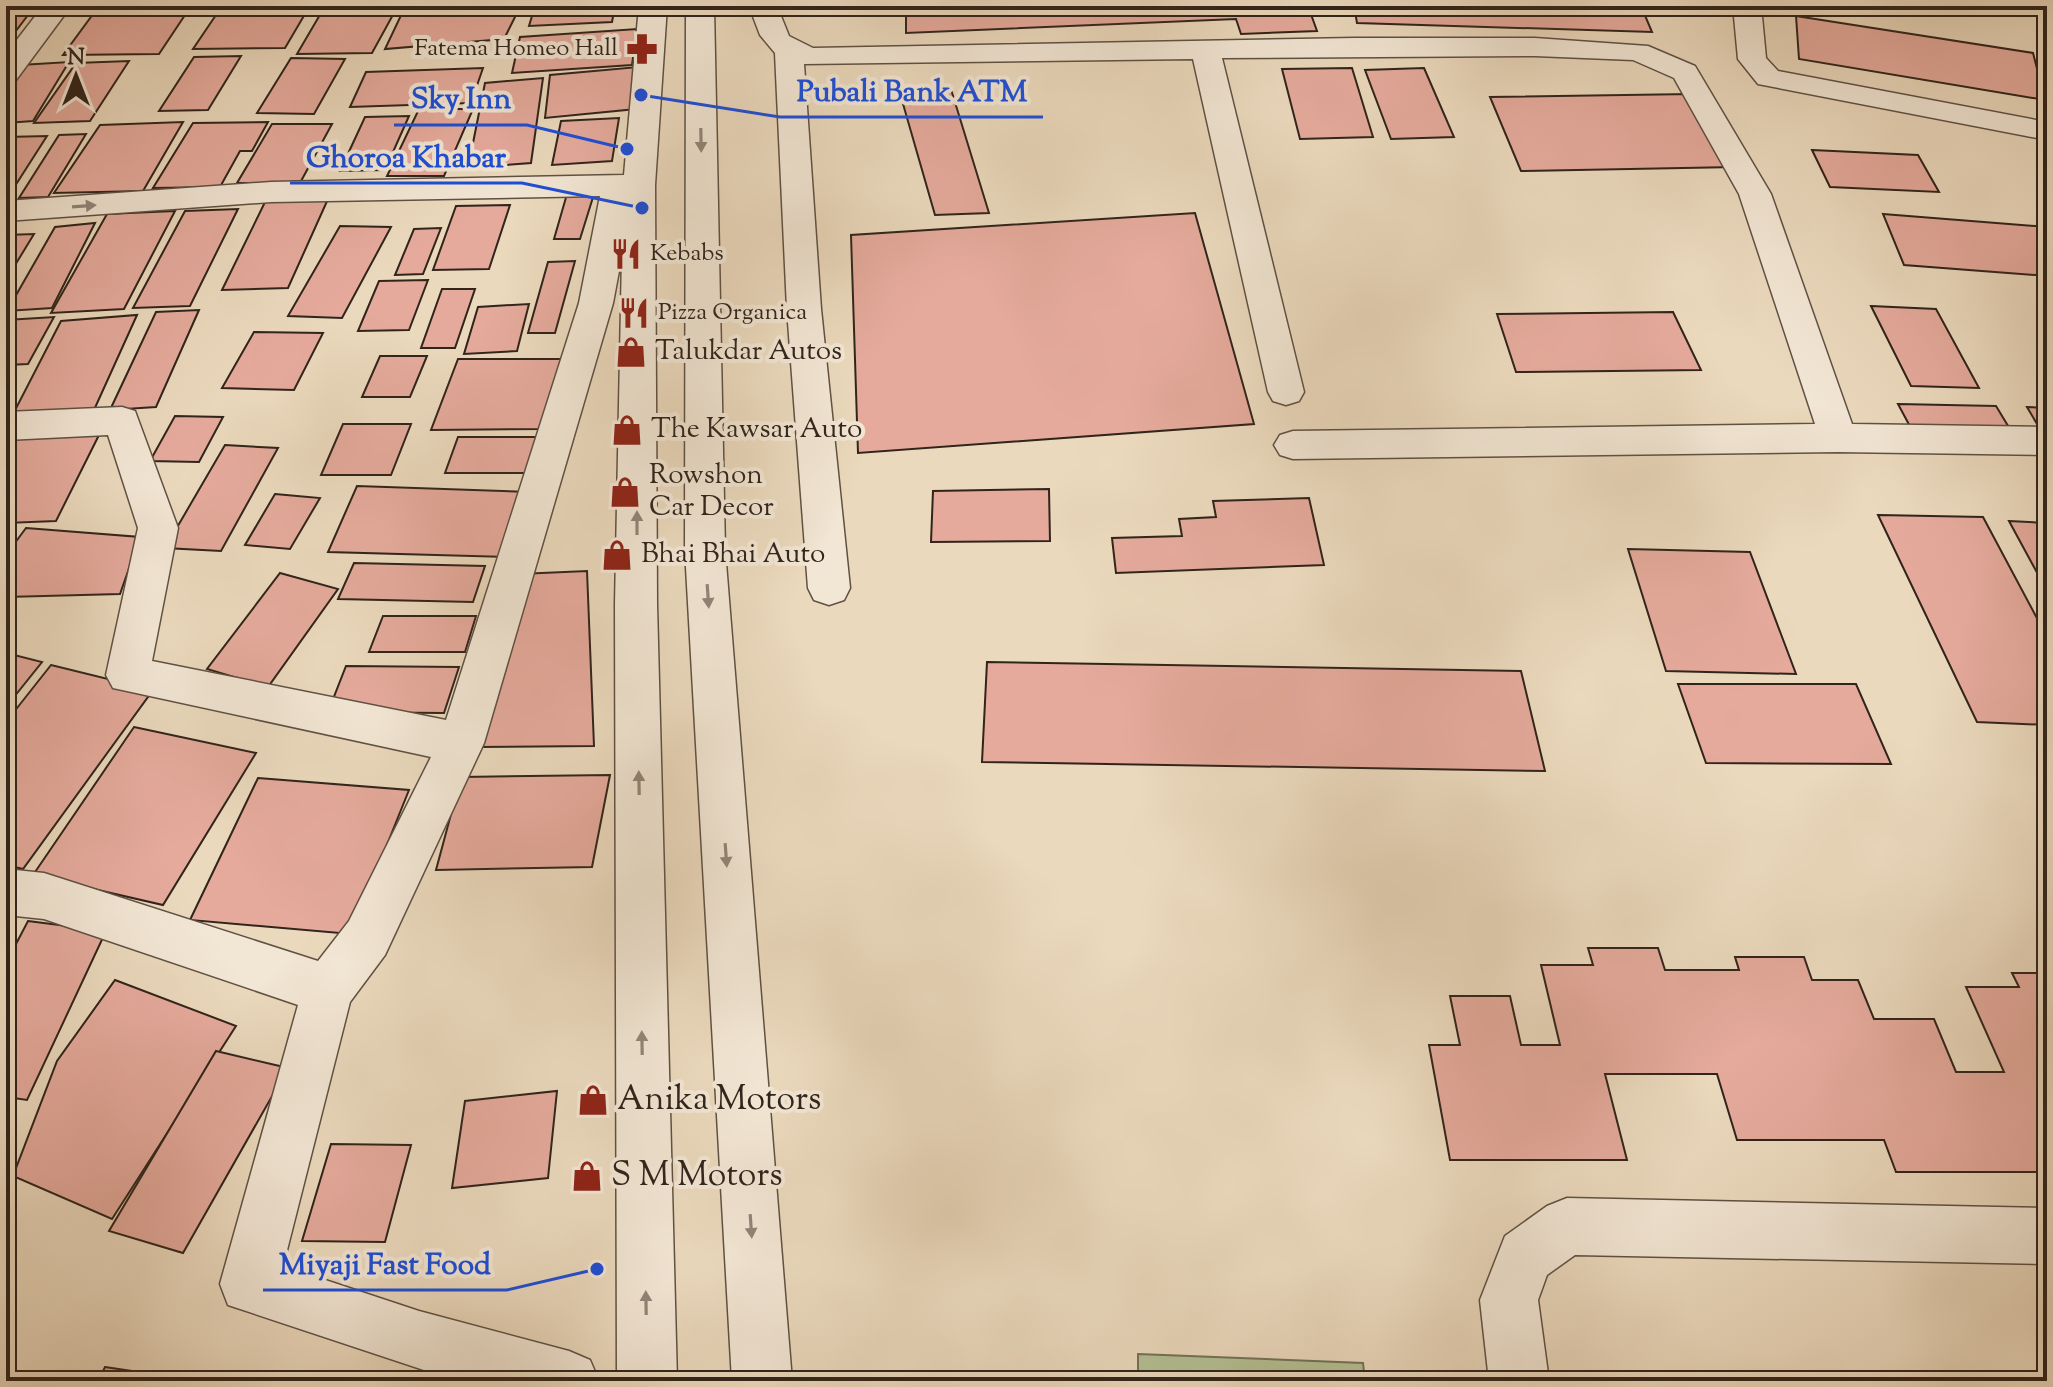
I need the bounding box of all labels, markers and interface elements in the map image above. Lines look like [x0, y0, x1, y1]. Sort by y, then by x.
place label: Fatema Homeo Hall [414, 32, 618, 66]
pharmacy icon: Fatema Homeo Hall [625, 32, 659, 66]
north arrow [36, 36, 116, 116]
text: N [67, 43, 85, 75]
callout: Pubali Bank ATM [780, 63, 1043, 117]
callout: Sky Inn [394, 71, 527, 125]
text: Pubali Bank ATM [797, 72, 1028, 115]
text: Sky Inn [411, 79, 511, 122]
one-way arrow [695, 128, 707, 153]
callout: Ghoroa Khabar [290, 129, 522, 183]
text: Ghoroa Khabar [306, 138, 507, 181]
one-way arrow [72, 199, 97, 212]
restaurant icon: Kebabs [609, 237, 643, 271]
place label: Kebabs [650, 237, 724, 271]
restaurant icon: Pizza Organica [617, 296, 651, 330]
place label: Pizza Organica [658, 296, 807, 330]
place label: Talukdar Autos [655, 332, 842, 372]
shop icon: Talukdar Autos [614, 335, 648, 369]
place label: The Kawsar Auto [651, 410, 862, 450]
shop icon: The Kawsar Auto [610, 413, 644, 447]
place label: Rowshon Car Decor [649, 456, 774, 528]
shop icon: Rowshon Car Decor [608, 475, 642, 509]
one-way arrow [631, 510, 643, 535]
place label: Bhai Bhai Auto [641, 535, 825, 575]
shop icon: Bhai Bhai Auto [600, 538, 634, 572]
one-way arrow [702, 584, 715, 609]
one-way arrow [632, 770, 645, 795]
one-way arrow [720, 843, 733, 868]
one-way arrow [636, 1030, 648, 1055]
place label: Anika Motors [617, 1076, 821, 1125]
shop icon: Anika Motors [576, 1083, 610, 1117]
place label: S M Motors [611, 1152, 783, 1201]
shop icon: S M Motors [570, 1159, 604, 1193]
one-way arrow [745, 1214, 758, 1239]
callout: Miyaji Fast Food [263, 1236, 507, 1290]
text: Miyaji Fast Food [279, 1245, 491, 1288]
one-way arrow [640, 1290, 652, 1315]

